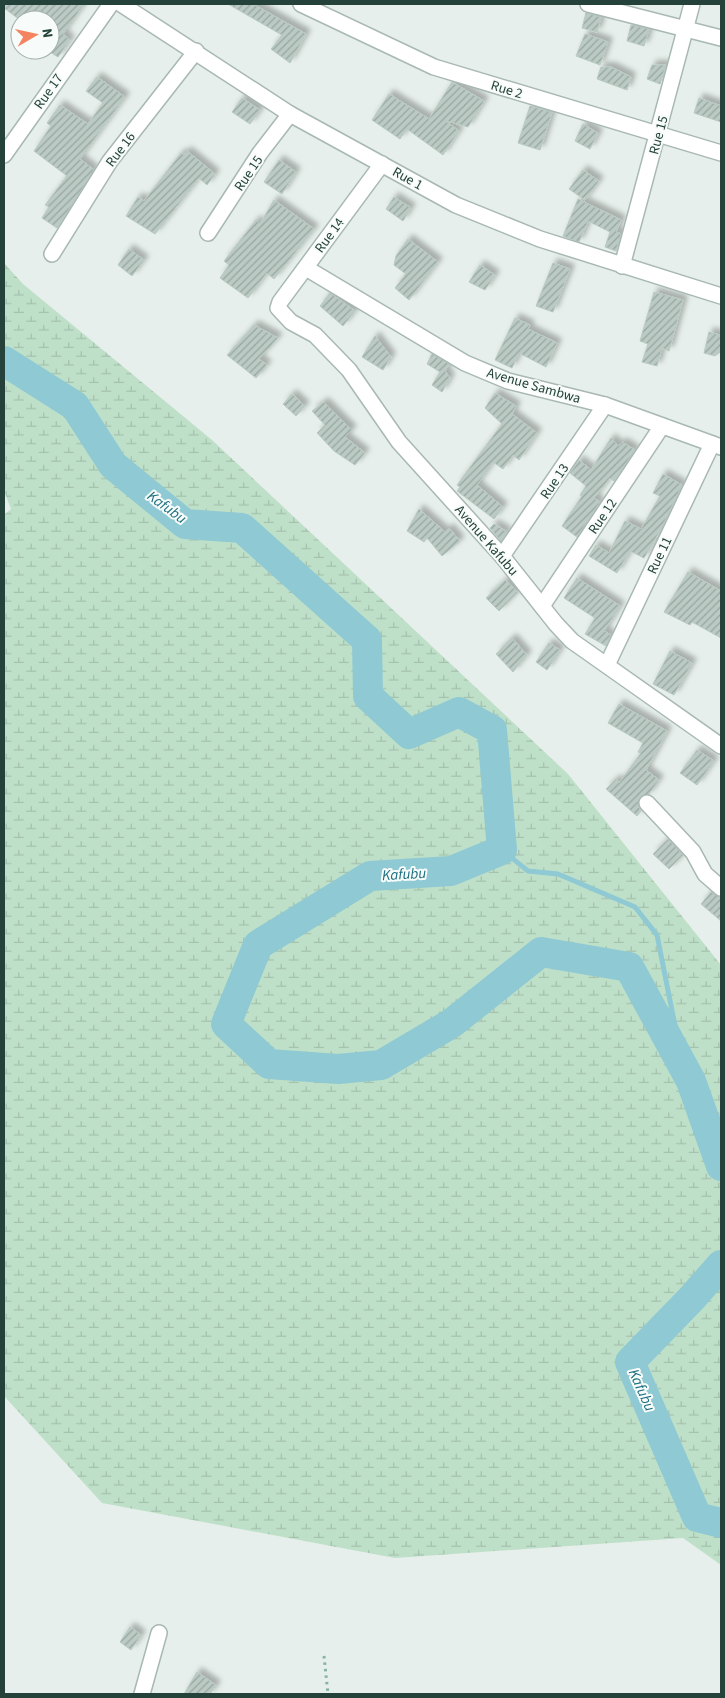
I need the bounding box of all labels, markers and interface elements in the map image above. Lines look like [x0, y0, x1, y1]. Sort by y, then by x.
north arrow [10, 10, 60, 60]
text: N [36, 27, 57, 39]
street label: Rue 17 [29, 70, 68, 113]
street label: Rue 2 [488, 76, 525, 104]
street label: Rue 15 [644, 114, 674, 157]
street label: Rue 16 [101, 128, 141, 171]
street label: Rue 15 [230, 152, 268, 195]
street label: Rue 1 [389, 162, 427, 195]
street label: Rue 14 [310, 214, 349, 257]
street label: Avenue Sambwa [484, 363, 583, 409]
street label: Rue 13 [536, 460, 574, 503]
water label: Kafubu [143, 486, 191, 529]
street label: Rue 12 [584, 495, 622, 538]
street label: Avenue Kafubu [450, 501, 523, 580]
street label: Rue 11 [643, 533, 677, 577]
water label: Kafubu [381, 863, 427, 886]
water label: Kafubu [623, 1366, 660, 1415]

